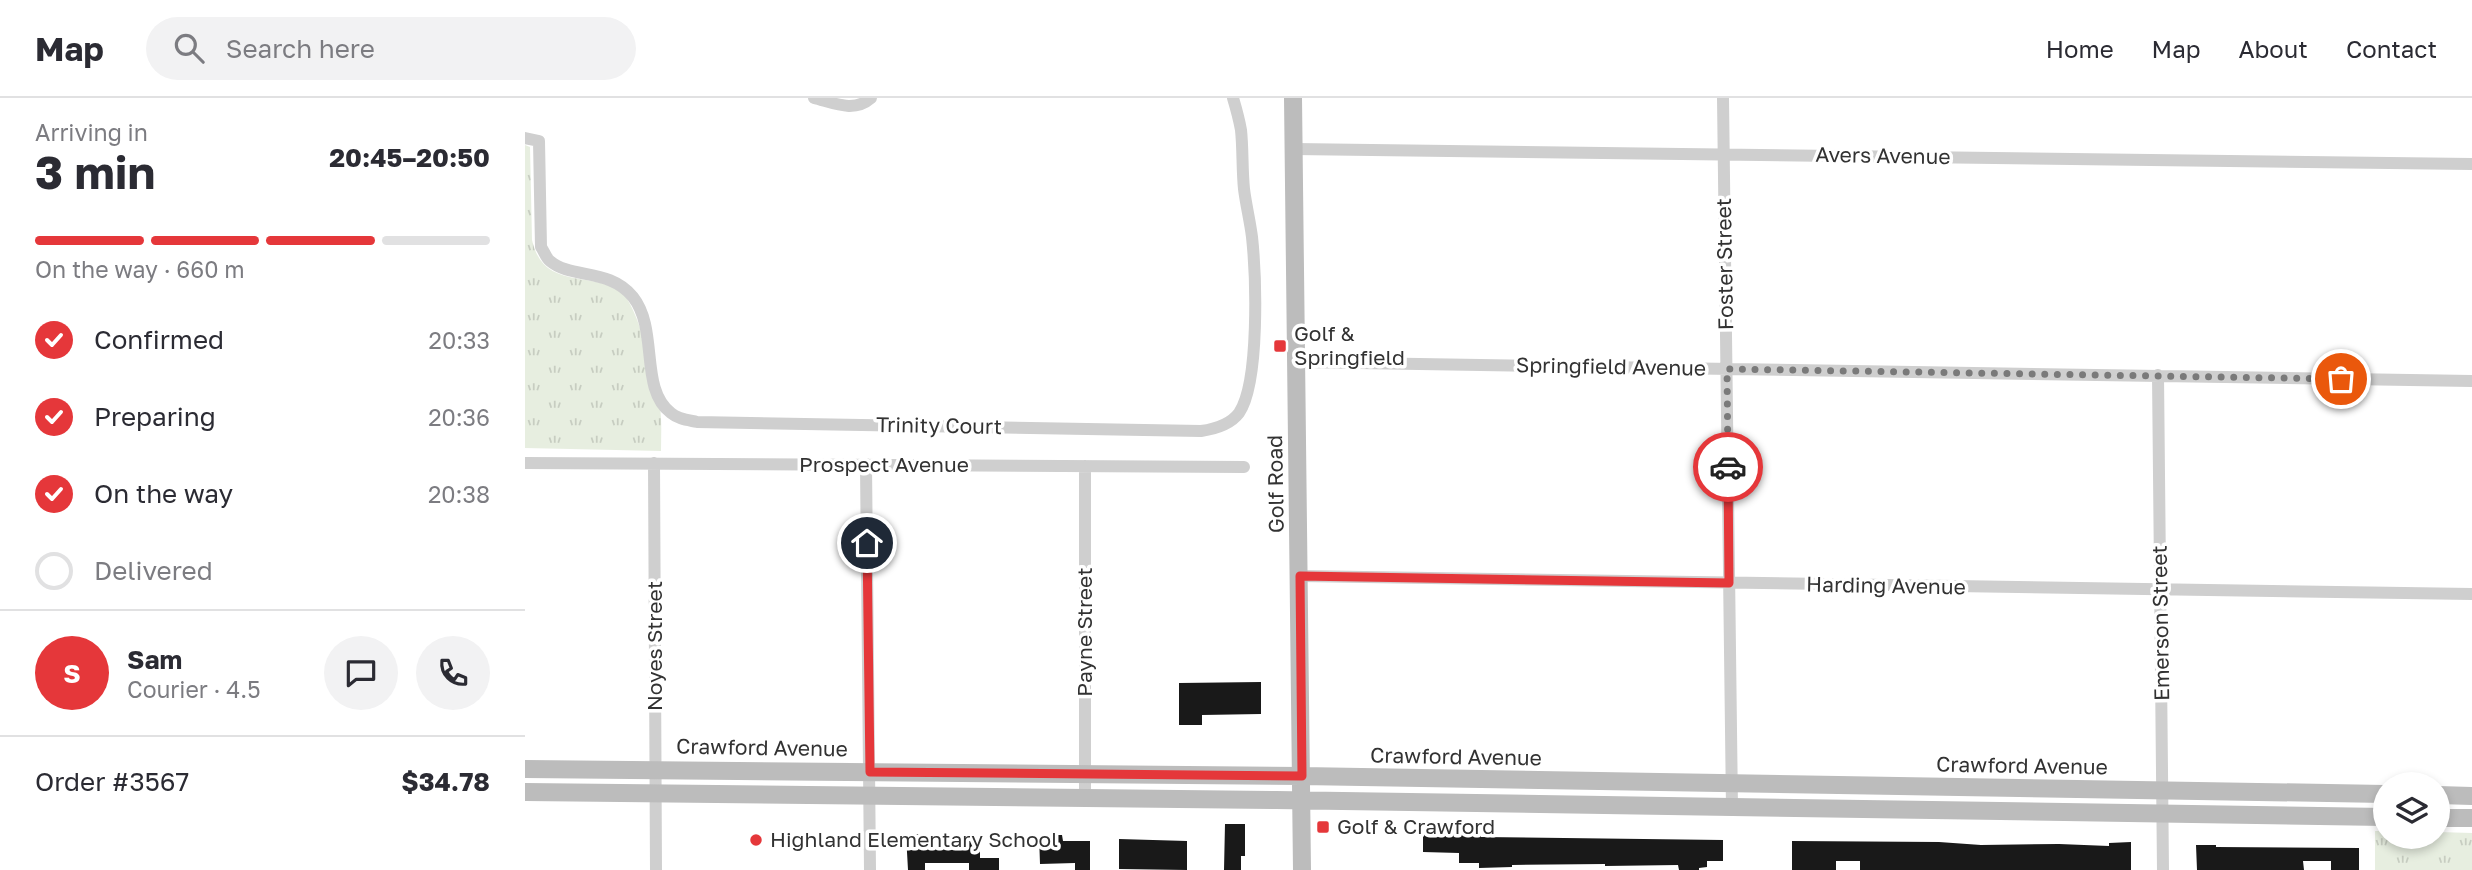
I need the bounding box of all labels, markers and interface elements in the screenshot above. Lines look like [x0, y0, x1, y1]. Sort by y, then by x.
search box [146, 17, 636, 80]
text: Map [35, 29, 104, 68]
icon: search [170, 29, 208, 67]
text: Search here [226, 33, 375, 64]
text: Home [2046, 34, 2114, 63]
text: Map [2152, 34, 2201, 63]
text: About [2239, 34, 2308, 63]
text: Contact [2346, 34, 2437, 63]
text: Arriving in [35, 118, 148, 146]
street label: Avers Avenue [1815, 141, 1951, 169]
text: 20:45–20:50 [329, 142, 490, 173]
text: 3 min [35, 144, 155, 199]
street label: Foster Street [1710, 198, 1738, 330]
text: On the way · 660 m [35, 255, 245, 283]
place label: Golf & Springfield [1294, 320, 1405, 370]
icon: check [35, 321, 73, 359]
text: Confirmed [94, 324, 224, 355]
text: 20:33 [429, 326, 490, 354]
marker: Golf & Springfield [1272, 338, 1288, 354]
pin [2311, 349, 2371, 409]
street label: Springfield Avenue [1516, 351, 1706, 381]
icon: bag [2322, 360, 2360, 398]
icon: check [35, 398, 73, 436]
text: Preparing [94, 401, 216, 432]
text: 20:36 [428, 403, 490, 431]
street label: Trinity Court [876, 411, 1002, 439]
courier [1693, 432, 1763, 502]
street label: Golf Road [1261, 435, 1289, 533]
icon: car [1709, 448, 1747, 486]
street label: Prospect Avenue [799, 451, 969, 477]
icon: check [35, 475, 73, 513]
text: On the way [94, 478, 233, 509]
text: 20:38 [428, 480, 490, 508]
pin [837, 513, 897, 573]
icon: home [848, 524, 886, 562]
street label: Emerson Street [2146, 545, 2174, 701]
text: Delivered [94, 555, 213, 586]
street label: Payne Street [1071, 567, 1097, 697]
street label: Harding Avenue [1806, 571, 1966, 599]
street label: Noyes Street [641, 581, 667, 711]
button: chat [324, 636, 398, 710]
button: phone [416, 636, 490, 710]
text: Sam [127, 644, 182, 675]
text: S [63, 658, 81, 689]
text: Courier · 4.5 [127, 675, 260, 703]
street label: Crawford Avenue [676, 733, 848, 761]
street label: Crawford Avenue [1370, 742, 1542, 770]
street label: Crawford Avenue [1936, 751, 2108, 779]
text: Order #3567 [35, 766, 189, 797]
text: $34.78 [401, 766, 490, 797]
map controls [2373, 772, 2450, 849]
button: layers [2373, 772, 2450, 849]
place label: Golf & Crawford [1337, 813, 1495, 839]
marker: Golf & Crawford [1315, 819, 1331, 835]
place label: Highland Elementary School [770, 826, 1058, 852]
marker: Highland Elementary School [748, 832, 764, 848]

